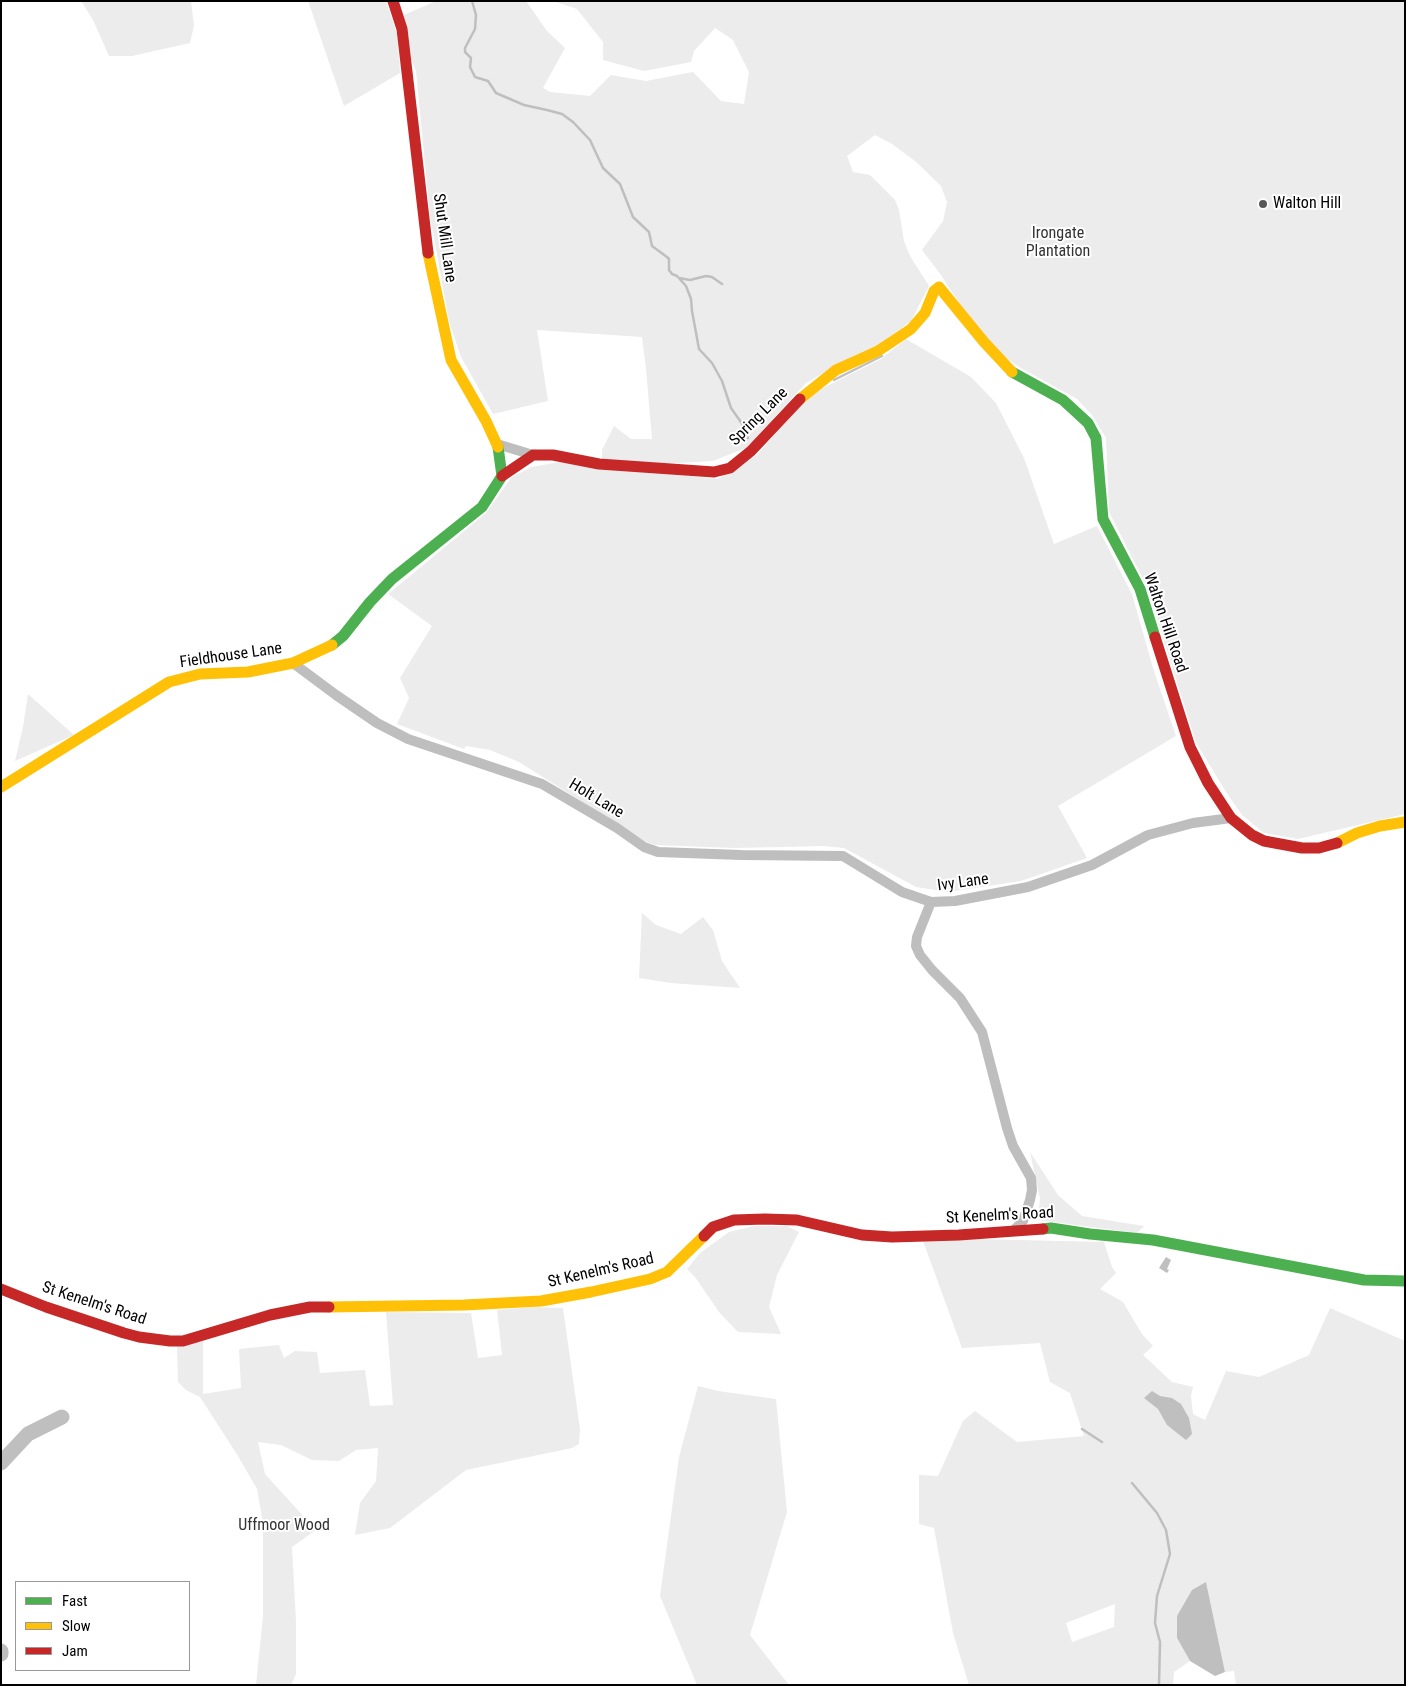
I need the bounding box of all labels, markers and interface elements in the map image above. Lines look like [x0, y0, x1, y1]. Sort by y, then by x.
street label: Shut Mill Lane [428, 192, 460, 284]
place label: Walton Hill [1273, 194, 1341, 214]
marker: Walton Hill [1257, 198, 1269, 210]
park label: Irongate Plantation [1026, 224, 1090, 262]
street label: Spring Lane [726, 384, 792, 450]
street label: Walton Hill Road [1139, 571, 1191, 675]
street label: Fieldhouse Lane [179, 639, 283, 673]
street label: Holt Lane [565, 775, 627, 823]
street label: Ivy Lane [936, 870, 990, 896]
street label: St Kenelm's Road [945, 1204, 1055, 1228]
street label: St Kenelm's Road [546, 1249, 656, 1293]
street label: St Kenelm's Road [40, 1278, 148, 1330]
park label: Uffmoor Wood [238, 1516, 330, 1536]
legend [15, 1581, 190, 1671]
text: Fast [62, 1592, 87, 1610]
text: Slow [62, 1617, 91, 1635]
text: Jam [62, 1642, 88, 1660]

